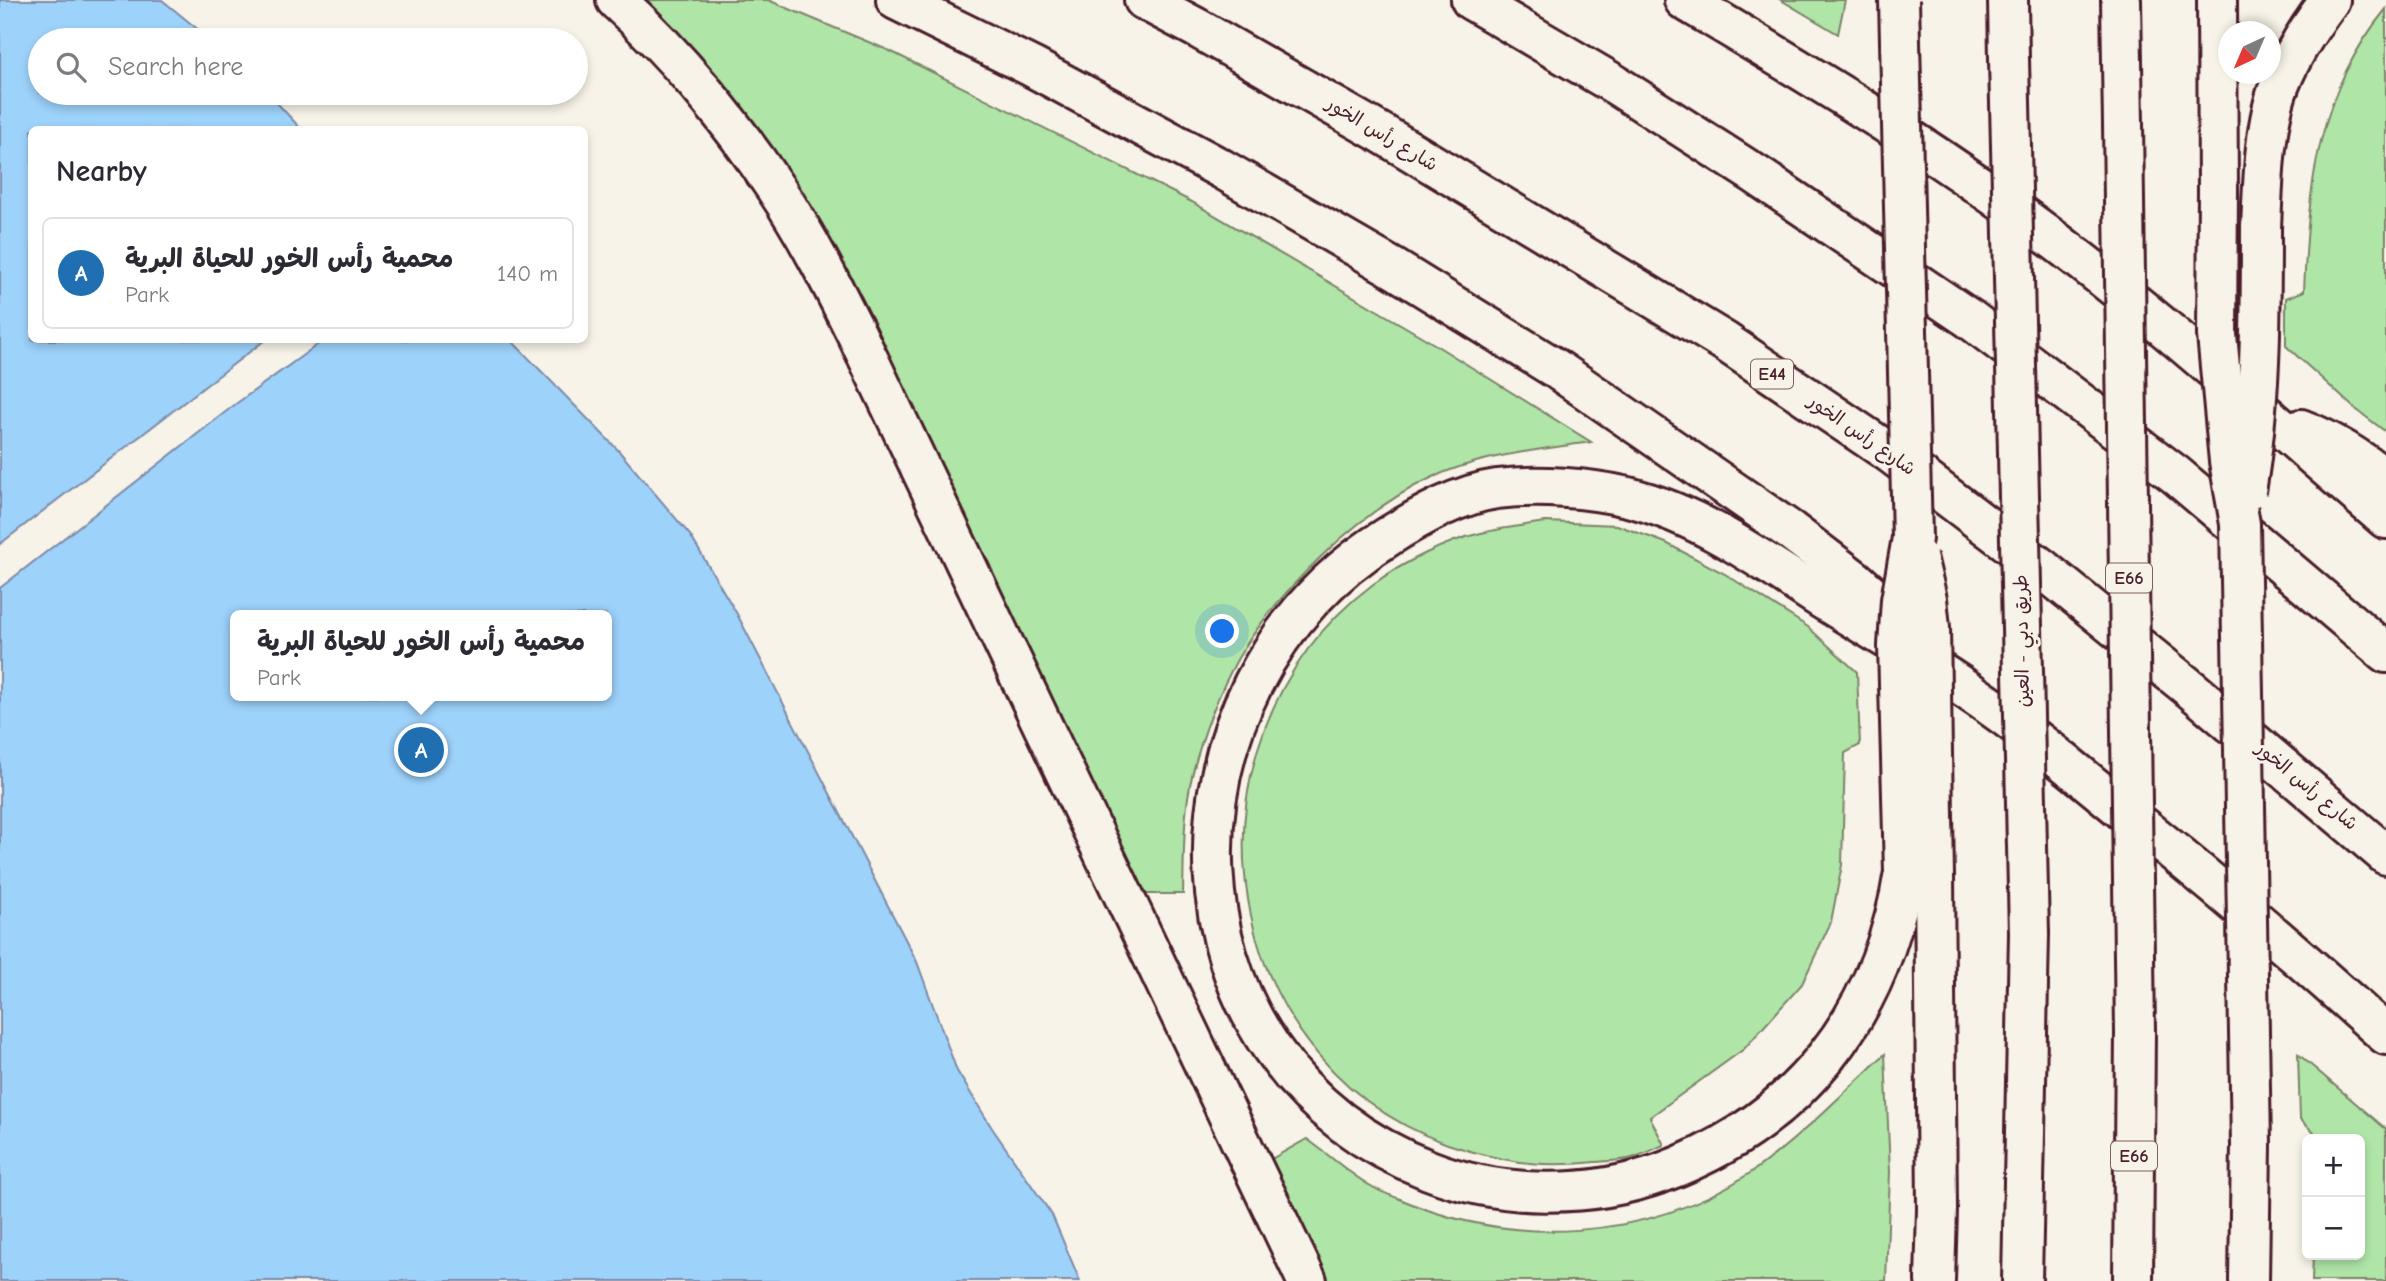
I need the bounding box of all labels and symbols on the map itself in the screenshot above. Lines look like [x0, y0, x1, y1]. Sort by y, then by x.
north arrow [2218, 21, 2281, 84]
street label: شارع رأس الخور [1320, 91, 1442, 178]
road number: E44 [1751, 360, 1793, 388]
street label: شارع رأس الخور [1801, 389, 1920, 482]
road number: E66 [2106, 564, 2152, 592]
street label: طريق دبي - العين [2010, 574, 2039, 708]
your location [1205, 614, 1239, 648]
pin: A [398, 724, 444, 776]
street label: شارع رأس الخور [2249, 736, 2362, 836]
road number: E66 [2111, 1142, 2157, 1170]

